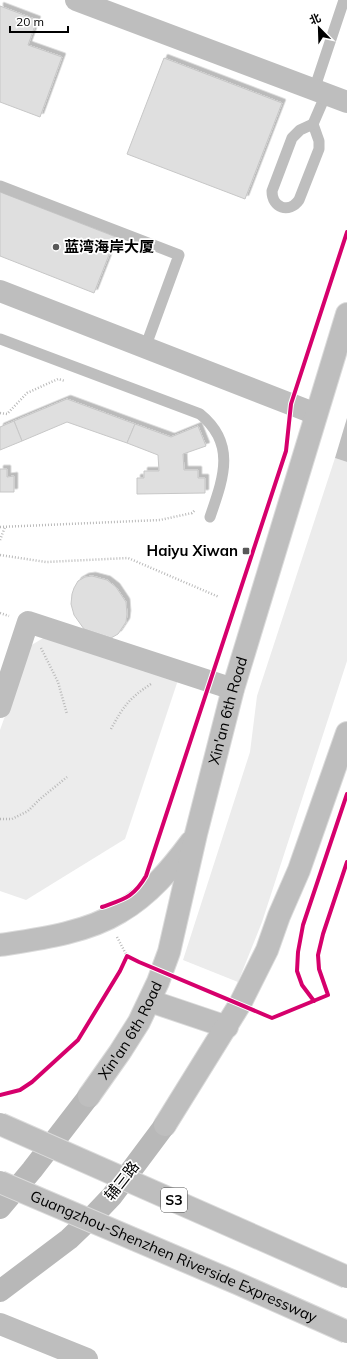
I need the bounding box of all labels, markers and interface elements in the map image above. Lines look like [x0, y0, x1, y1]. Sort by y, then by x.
scale bar [10, 8, 68, 34]
north arrow [299, 8, 339, 48]
text: 北 [307, 10, 323, 27]
text: 20 m [16, 14, 44, 29]
place label: 蓝湾海岸大厦 [64, 237, 154, 256]
marker: 蓝湾海岸大厦 [51, 242, 61, 252]
place label: Haiyu Xiwan [147, 541, 238, 560]
marker: Haiyu Xiwan [241, 546, 251, 556]
street label: Xin'an 6th Road [204, 654, 251, 767]
street label: Xin'an 6th Road [94, 978, 166, 1083]
street label: 辅三路 [100, 1157, 143, 1204]
street label: Guangzhou-Shenzhen Riverside Expressway [28, 1186, 320, 1327]
road number: S3 [161, 1188, 187, 1212]

